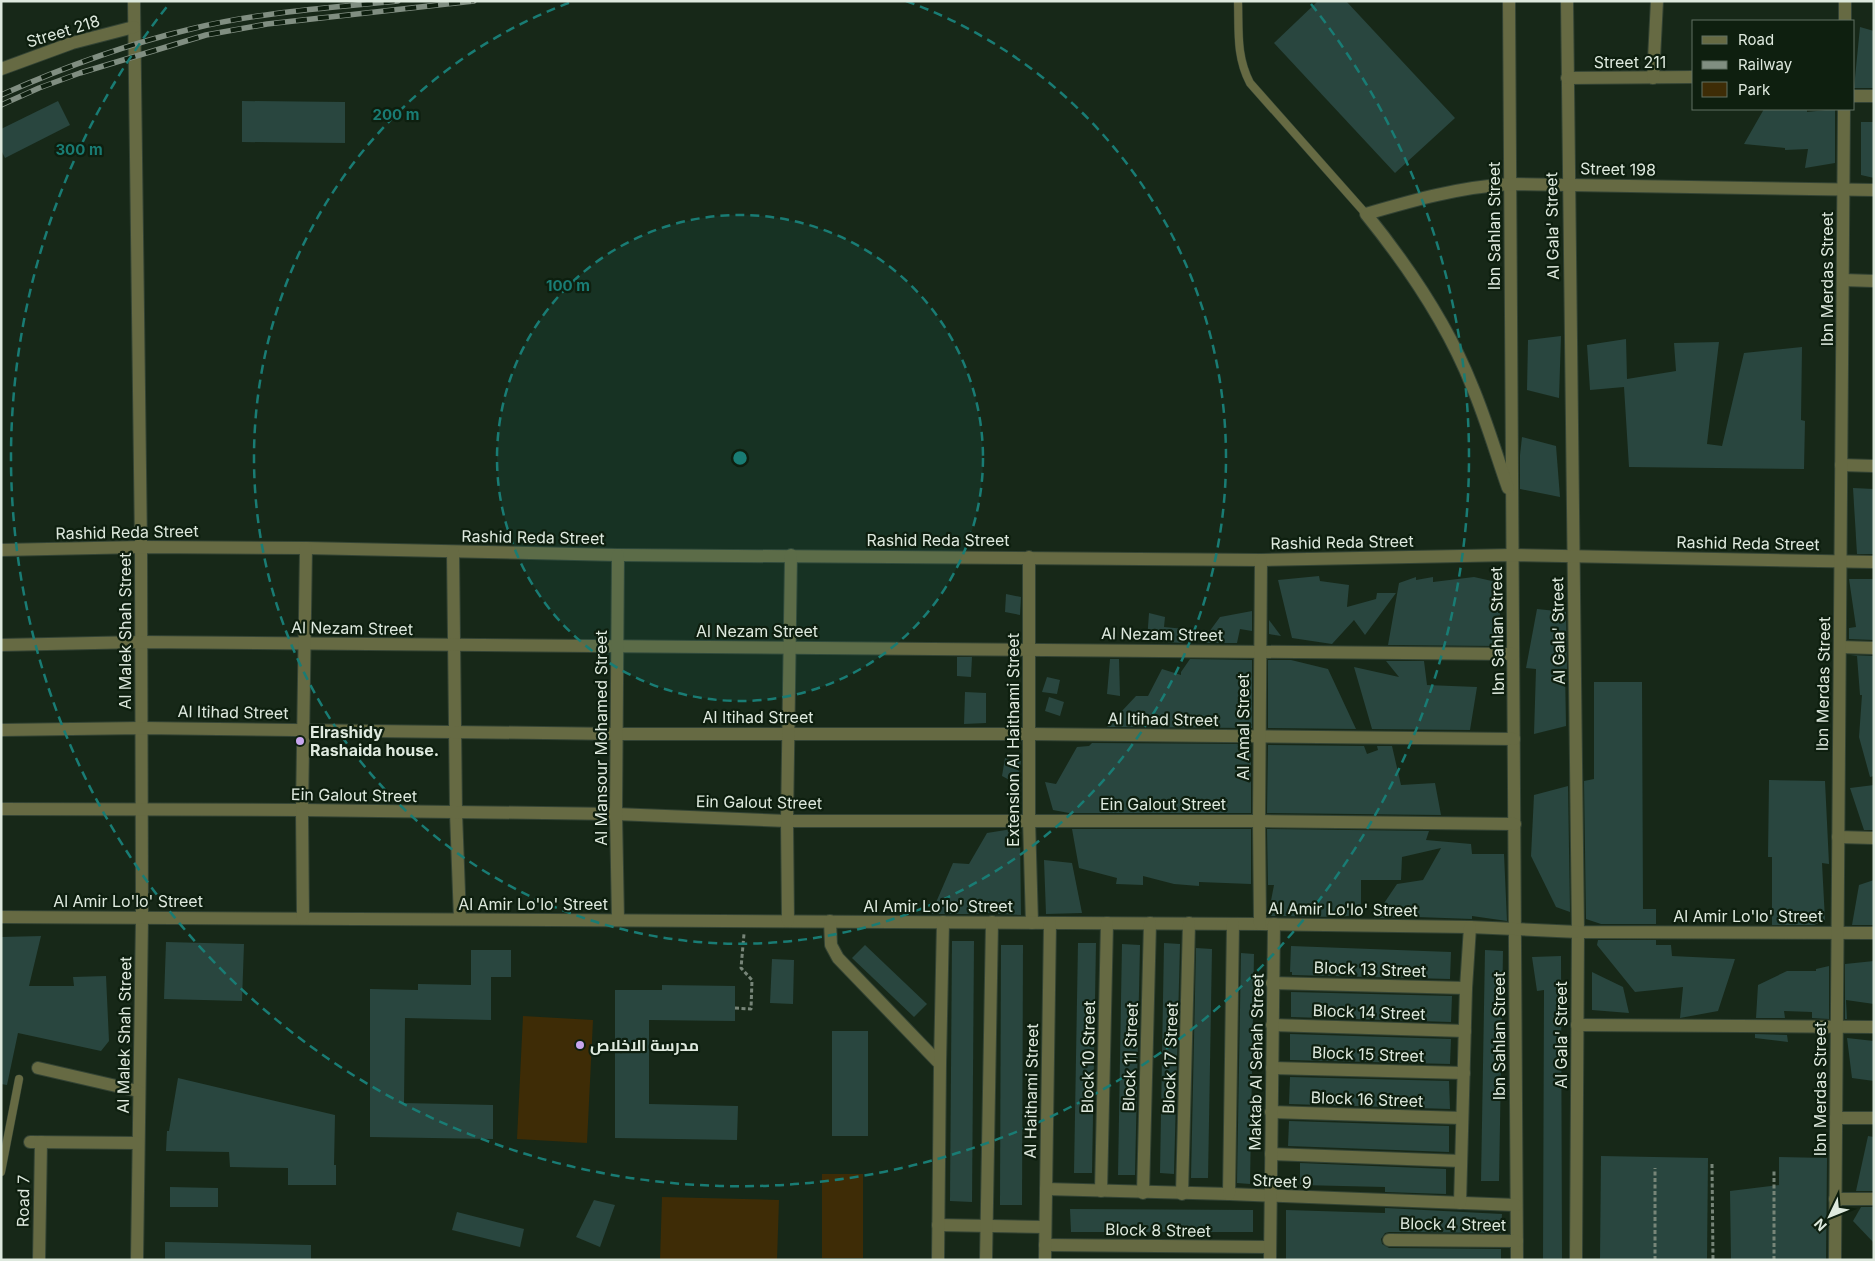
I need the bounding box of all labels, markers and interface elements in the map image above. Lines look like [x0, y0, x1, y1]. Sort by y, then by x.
street label: Street 218 [24, 10, 102, 52]
legend [1692, 20, 1855, 110]
text: Road [1738, 30, 1774, 49]
street label: Street 211 [1594, 52, 1666, 72]
text: Railway [1738, 55, 1793, 74]
text: Park [1738, 80, 1771, 99]
text: 200 m [373, 105, 419, 124]
text: 300 m [55, 140, 103, 159]
street label: Street 198 [1580, 158, 1656, 180]
street label: Ibn Sahlan Street [1484, 162, 1504, 290]
street label: Al Gala' Street [1541, 172, 1563, 280]
street label: Ibn Merdas Street [1817, 212, 1837, 346]
text: 100 m [546, 276, 590, 295]
centre of rings [731, 449, 749, 467]
street label: Rashid Reda Street [55, 521, 199, 543]
street label: Rashid Reda Street [461, 526, 605, 548]
street label: Rashid Reda Street [866, 530, 1010, 550]
street label: Rashid Reda Street [1270, 531, 1414, 553]
street label: Rashid Reda Street [1676, 532, 1820, 554]
street label: Al Malek Shah Street [115, 552, 135, 710]
street label: Ibn Sahlan Street [1486, 566, 1508, 696]
street label: Al Gala' Street [1547, 577, 1569, 685]
street label: Al Nezam Street [291, 617, 413, 639]
street label: Ibn Merdas Street [1812, 617, 1834, 751]
street label: Al Nezam Street [696, 621, 818, 641]
street label: Al Nezam Street [1101, 623, 1223, 645]
street label: Al Mansour Mohamed Street [591, 630, 611, 846]
street label: Extension Al Haithami Street [1003, 633, 1023, 847]
street label: Al Amal Street [1233, 674, 1253, 780]
street label: Al Itihad Street [177, 701, 289, 723]
street label: Al Itihad Street [703, 707, 813, 727]
street label: Al Itihad Street [1107, 708, 1219, 730]
place label: Elrashidy Rashaida house. [310, 722, 439, 760]
marker: Elrashidy Rashaida house. [294, 735, 306, 747]
street label: Ein Galout Street [291, 784, 417, 806]
street label: Ein Galout Street [696, 791, 822, 813]
street label: Ein Galout Street [1100, 794, 1226, 814]
street label: Al Amir Lo'lo' Street [53, 891, 203, 911]
street label: Al Amir Lo'lo' Street [458, 894, 608, 914]
street label: Al Amir Lo'lo' Street [863, 896, 1013, 916]
street label: Al Amir Lo'lo' Street [1268, 898, 1418, 920]
street label: Al Amir Lo'lo' Street [1673, 906, 1823, 926]
street label: Al Malek Shah Street [113, 956, 135, 1114]
street label: Block 13 Street [1313, 957, 1427, 981]
street label: Ibn Sahlan Street [1489, 972, 1509, 1100]
street label: Maktab Al Sehah Street [1244, 973, 1268, 1151]
street label: Al Gala' Street [1551, 981, 1571, 1089]
street label: Block 14 Street [1312, 1000, 1426, 1024]
street label: Block 10 Street [1077, 1001, 1099, 1113]
street label: Block 11 Street [1118, 1002, 1142, 1112]
street label: Block 17 Street [1158, 1002, 1182, 1114]
street label: Ibn Merdas Street [1810, 1022, 1830, 1156]
street label: Al Haithami Street [1020, 1023, 1042, 1159]
place label: مدرسة الاخلاص [590, 1035, 699, 1055]
marker: مدرسة الاخلاص [574, 1039, 586, 1051]
street label: Block 15 Street [1312, 1042, 1424, 1066]
street label: Block 16 Street [1310, 1087, 1424, 1111]
street label: Street 9 [1252, 1169, 1312, 1193]
street label: Road 7 [13, 1175, 33, 1227]
north arrow [1805, 1191, 1855, 1241]
street label: Block 4 Street [1400, 1213, 1506, 1235]
text: N [1810, 1216, 1830, 1235]
street label: Block 8 Street [1105, 1219, 1211, 1241]

